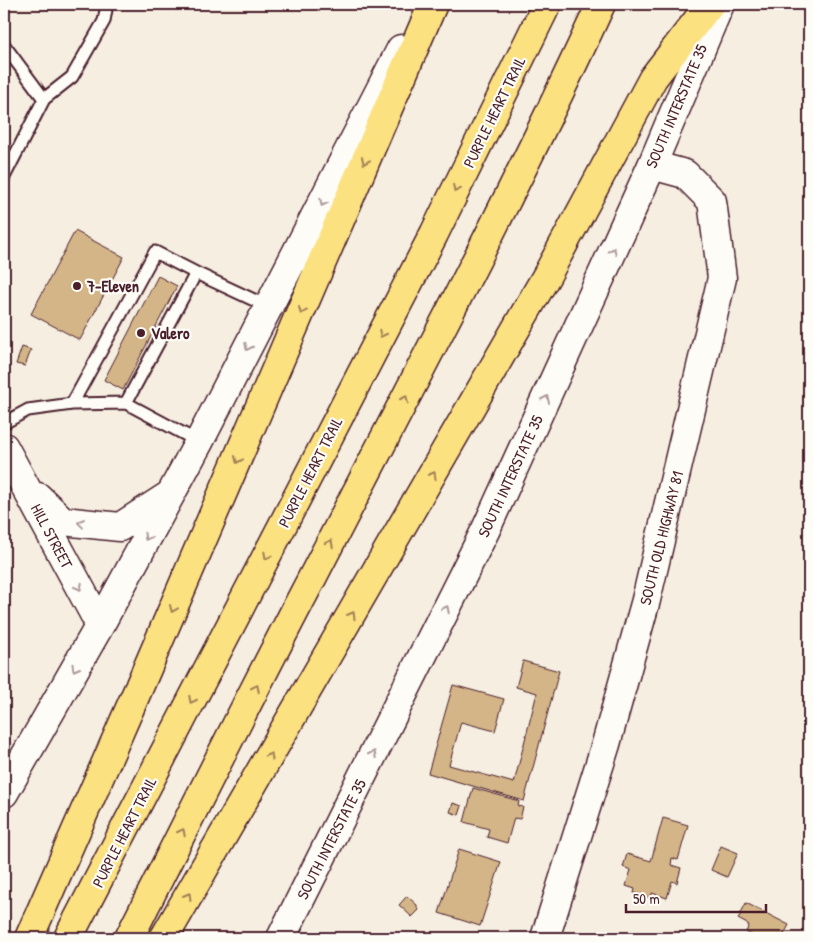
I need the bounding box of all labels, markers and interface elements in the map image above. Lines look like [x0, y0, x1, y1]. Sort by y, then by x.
street label: SOUTH INTERSTATE 35 [640, 40, 712, 171]
street label: PURPLE HEART TRAIL [458, 53, 530, 171]
one-way arrow [361, 156, 372, 165]
one-way arrow [452, 184, 462, 193]
one-way arrow [319, 198, 329, 207]
one-way arrow [606, 247, 617, 256]
place label: 7-Eleven [86, 275, 139, 297]
marker: 7-Eleven [71, 280, 83, 292]
one-way arrow [297, 306, 308, 315]
place label: Valero [151, 322, 190, 344]
marker: Valero [135, 327, 147, 339]
one-way arrow [378, 328, 388, 337]
one-way arrow [244, 342, 254, 351]
one-way arrow [399, 395, 409, 404]
one-way arrow [539, 395, 550, 404]
street label: SOUTH INTERSTATE 35 [472, 411, 548, 541]
street label: PURPLE HEART TRAIL [273, 413, 347, 531]
one-way arrow [233, 455, 244, 464]
street label: SOUTH OLD HIGHWAY 81 [634, 469, 688, 607]
one-way arrow [427, 471, 437, 480]
street label: HILL STREET [26, 500, 79, 573]
one-way arrow [76, 518, 84, 529]
one-way arrow [144, 532, 154, 541]
one-way arrow [324, 539, 334, 548]
one-way arrow [263, 550, 273, 559]
one-way arrow [73, 582, 83, 591]
one-way arrow [169, 604, 180, 613]
one-way arrow [440, 605, 450, 614]
one-way arrow [345, 612, 355, 621]
one-way arrow [72, 662, 82, 671]
one-way arrow [250, 684, 260, 693]
one-way arrow [188, 695, 198, 704]
one-way arrow [367, 750, 377, 759]
one-way arrow [264, 752, 274, 761]
street label: PURPLE HEART TRAIL [87, 773, 161, 891]
street label: SOUTH INTERSTATE 35 [291, 775, 371, 903]
one-way arrow [176, 829, 186, 838]
scale bar [626, 882, 766, 914]
text: 50 m [633, 888, 660, 909]
one-way arrow [182, 893, 192, 902]

